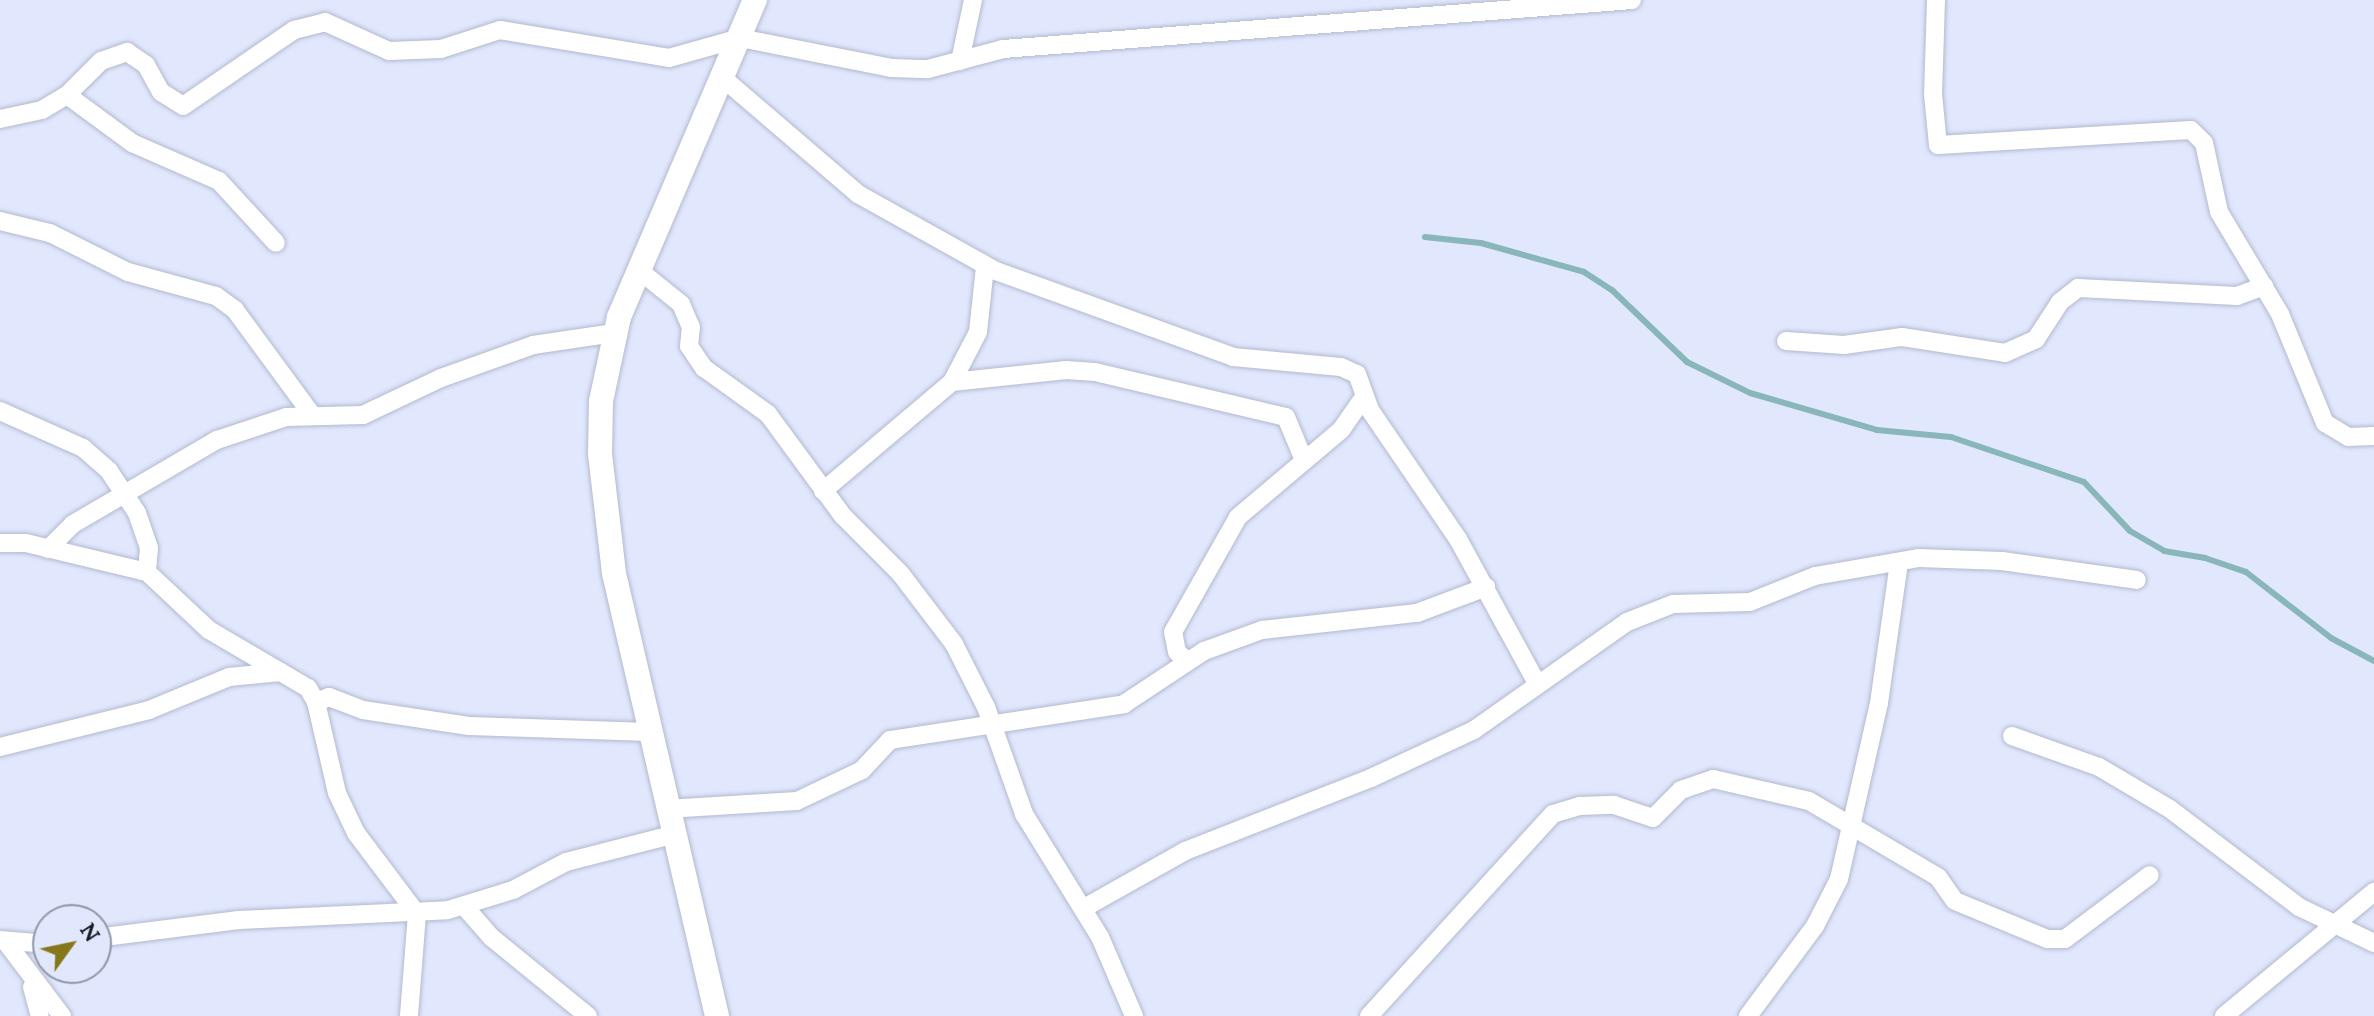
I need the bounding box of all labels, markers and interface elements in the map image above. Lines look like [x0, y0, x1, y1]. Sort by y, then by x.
north arrow [32, 904, 112, 984]
text: N [74, 917, 107, 947]

